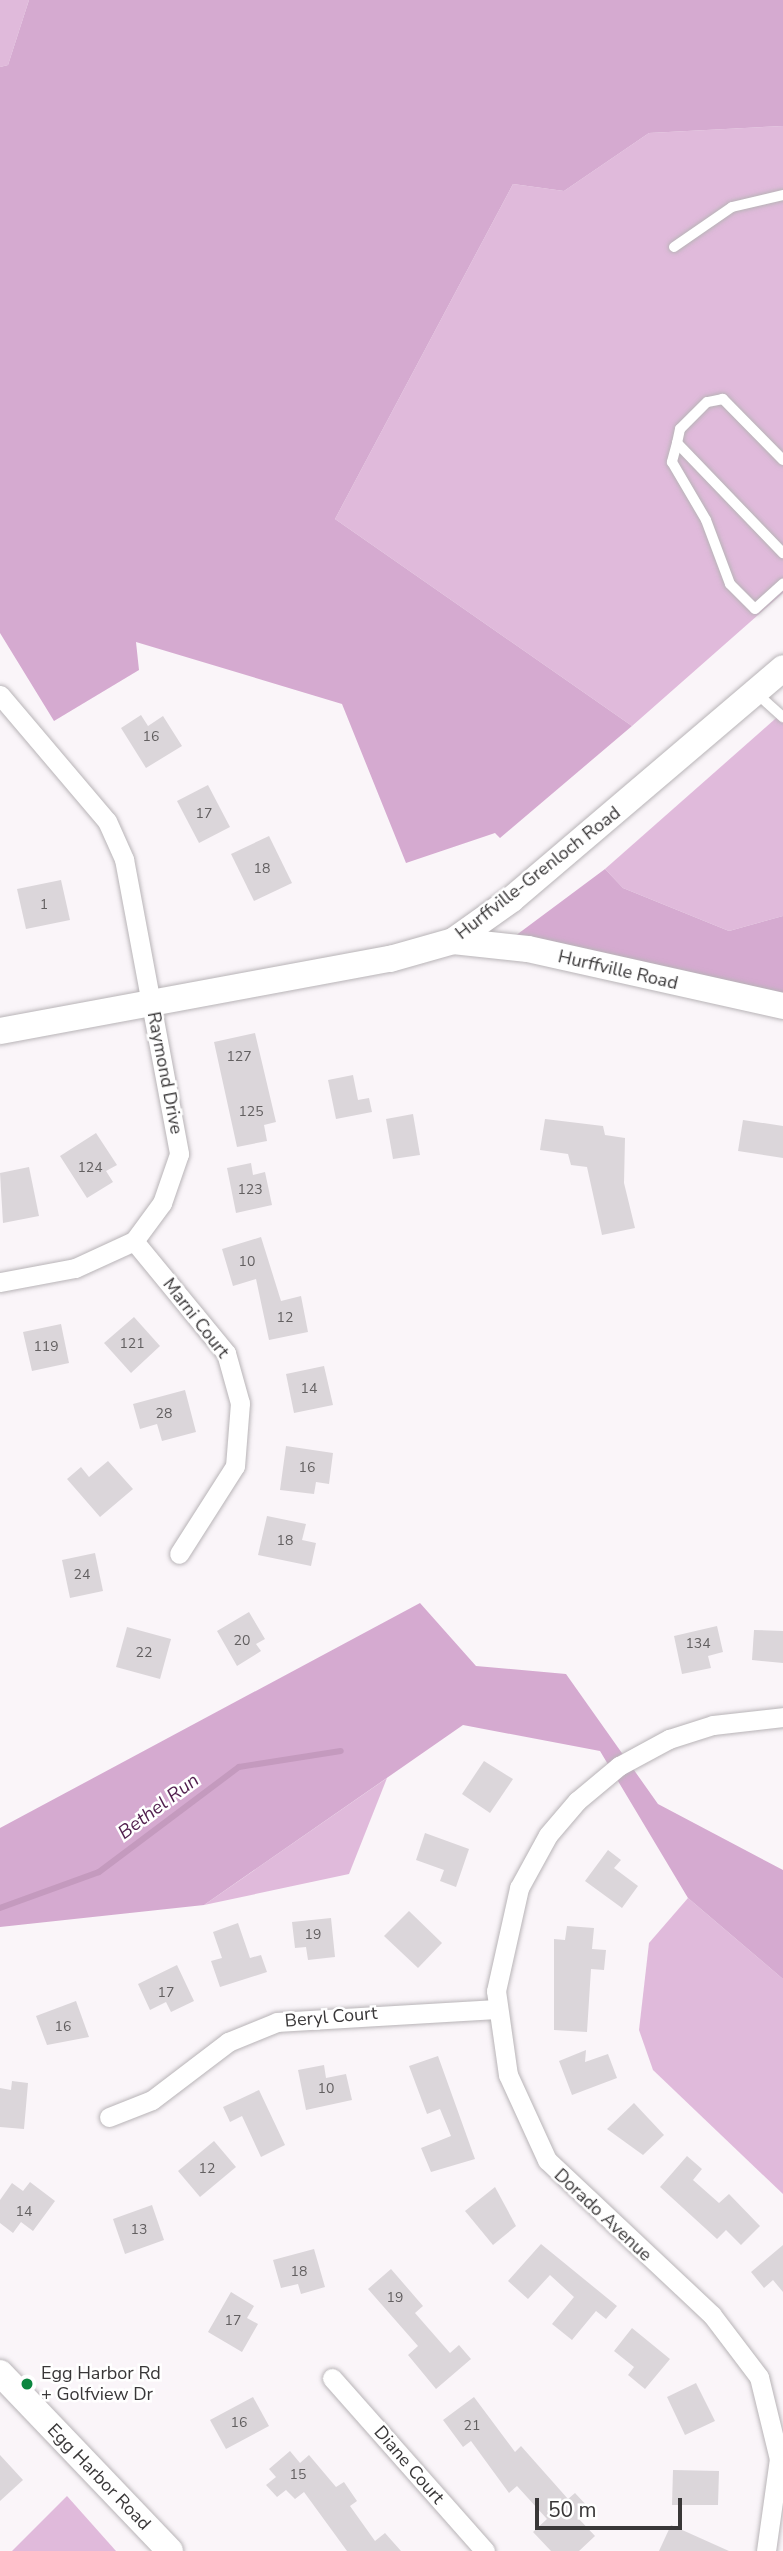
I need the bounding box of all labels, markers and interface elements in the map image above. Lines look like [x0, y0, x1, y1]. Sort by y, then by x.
house number: 16 [143, 729, 159, 745]
street label: Hurffville-Grenloch Road [451, 802, 625, 944]
house number: 17 [196, 806, 212, 822]
house number: 18 [254, 861, 270, 877]
house number: 1 [40, 897, 48, 913]
street label: Hurffville Road [556, 946, 680, 994]
street label: Raymond Drive [143, 1010, 187, 1136]
house number: 127 [226, 1049, 252, 1065]
house number: 125 [238, 1104, 264, 1120]
house number: 124 [77, 1160, 103, 1176]
house number: 123 [237, 1182, 263, 1198]
house number: 10 [239, 1254, 255, 1270]
street label: Marni Court [158, 1274, 234, 1362]
house number: 12 [277, 1310, 293, 1326]
house number: 121 [119, 1336, 145, 1352]
house number: 119 [33, 1339, 59, 1355]
house number: 14 [301, 1381, 317, 1397]
house number: 28 [156, 1406, 172, 1422]
house number: 16 [299, 1460, 315, 1476]
house number: 18 [277, 1533, 293, 1549]
house number: 24 [74, 1567, 90, 1583]
house number: 20 [234, 1633, 250, 1649]
house number: 134 [685, 1636, 711, 1652]
house number: 22 [136, 1645, 152, 1661]
water label: Bethel Run [114, 1769, 204, 1845]
house number: 19 [305, 1927, 321, 1943]
house number: 17 [158, 1985, 174, 2001]
street label: Beryl Court [284, 2002, 378, 2032]
house number: 16 [55, 2019, 71, 2035]
house number: 10 [318, 2081, 334, 2097]
house number: 12 [199, 2161, 215, 2177]
street label: Dorado Avenue [550, 2164, 656, 2266]
house number: 14 [16, 2204, 32, 2220]
house number: 13 [131, 2222, 147, 2238]
house number: 18 [291, 2264, 307, 2280]
house number: 19 [387, 2290, 403, 2306]
house number: 17 [225, 2313, 241, 2329]
place label: Egg Harbor Rd + Golfview Dr [41, 2363, 161, 2406]
marker: Egg Harbor Rd + Golfview Dr [19, 2376, 35, 2392]
house number: 16 [231, 2415, 247, 2431]
house number: 21 [464, 2418, 480, 2434]
street label: Egg Harbor Road [43, 2419, 155, 2535]
street label: Diane Court [369, 2422, 449, 2508]
house number: 15 [290, 2467, 306, 2483]
scale bar [538, 2484, 685, 2528]
text: 50 m [548, 2496, 597, 2524]

